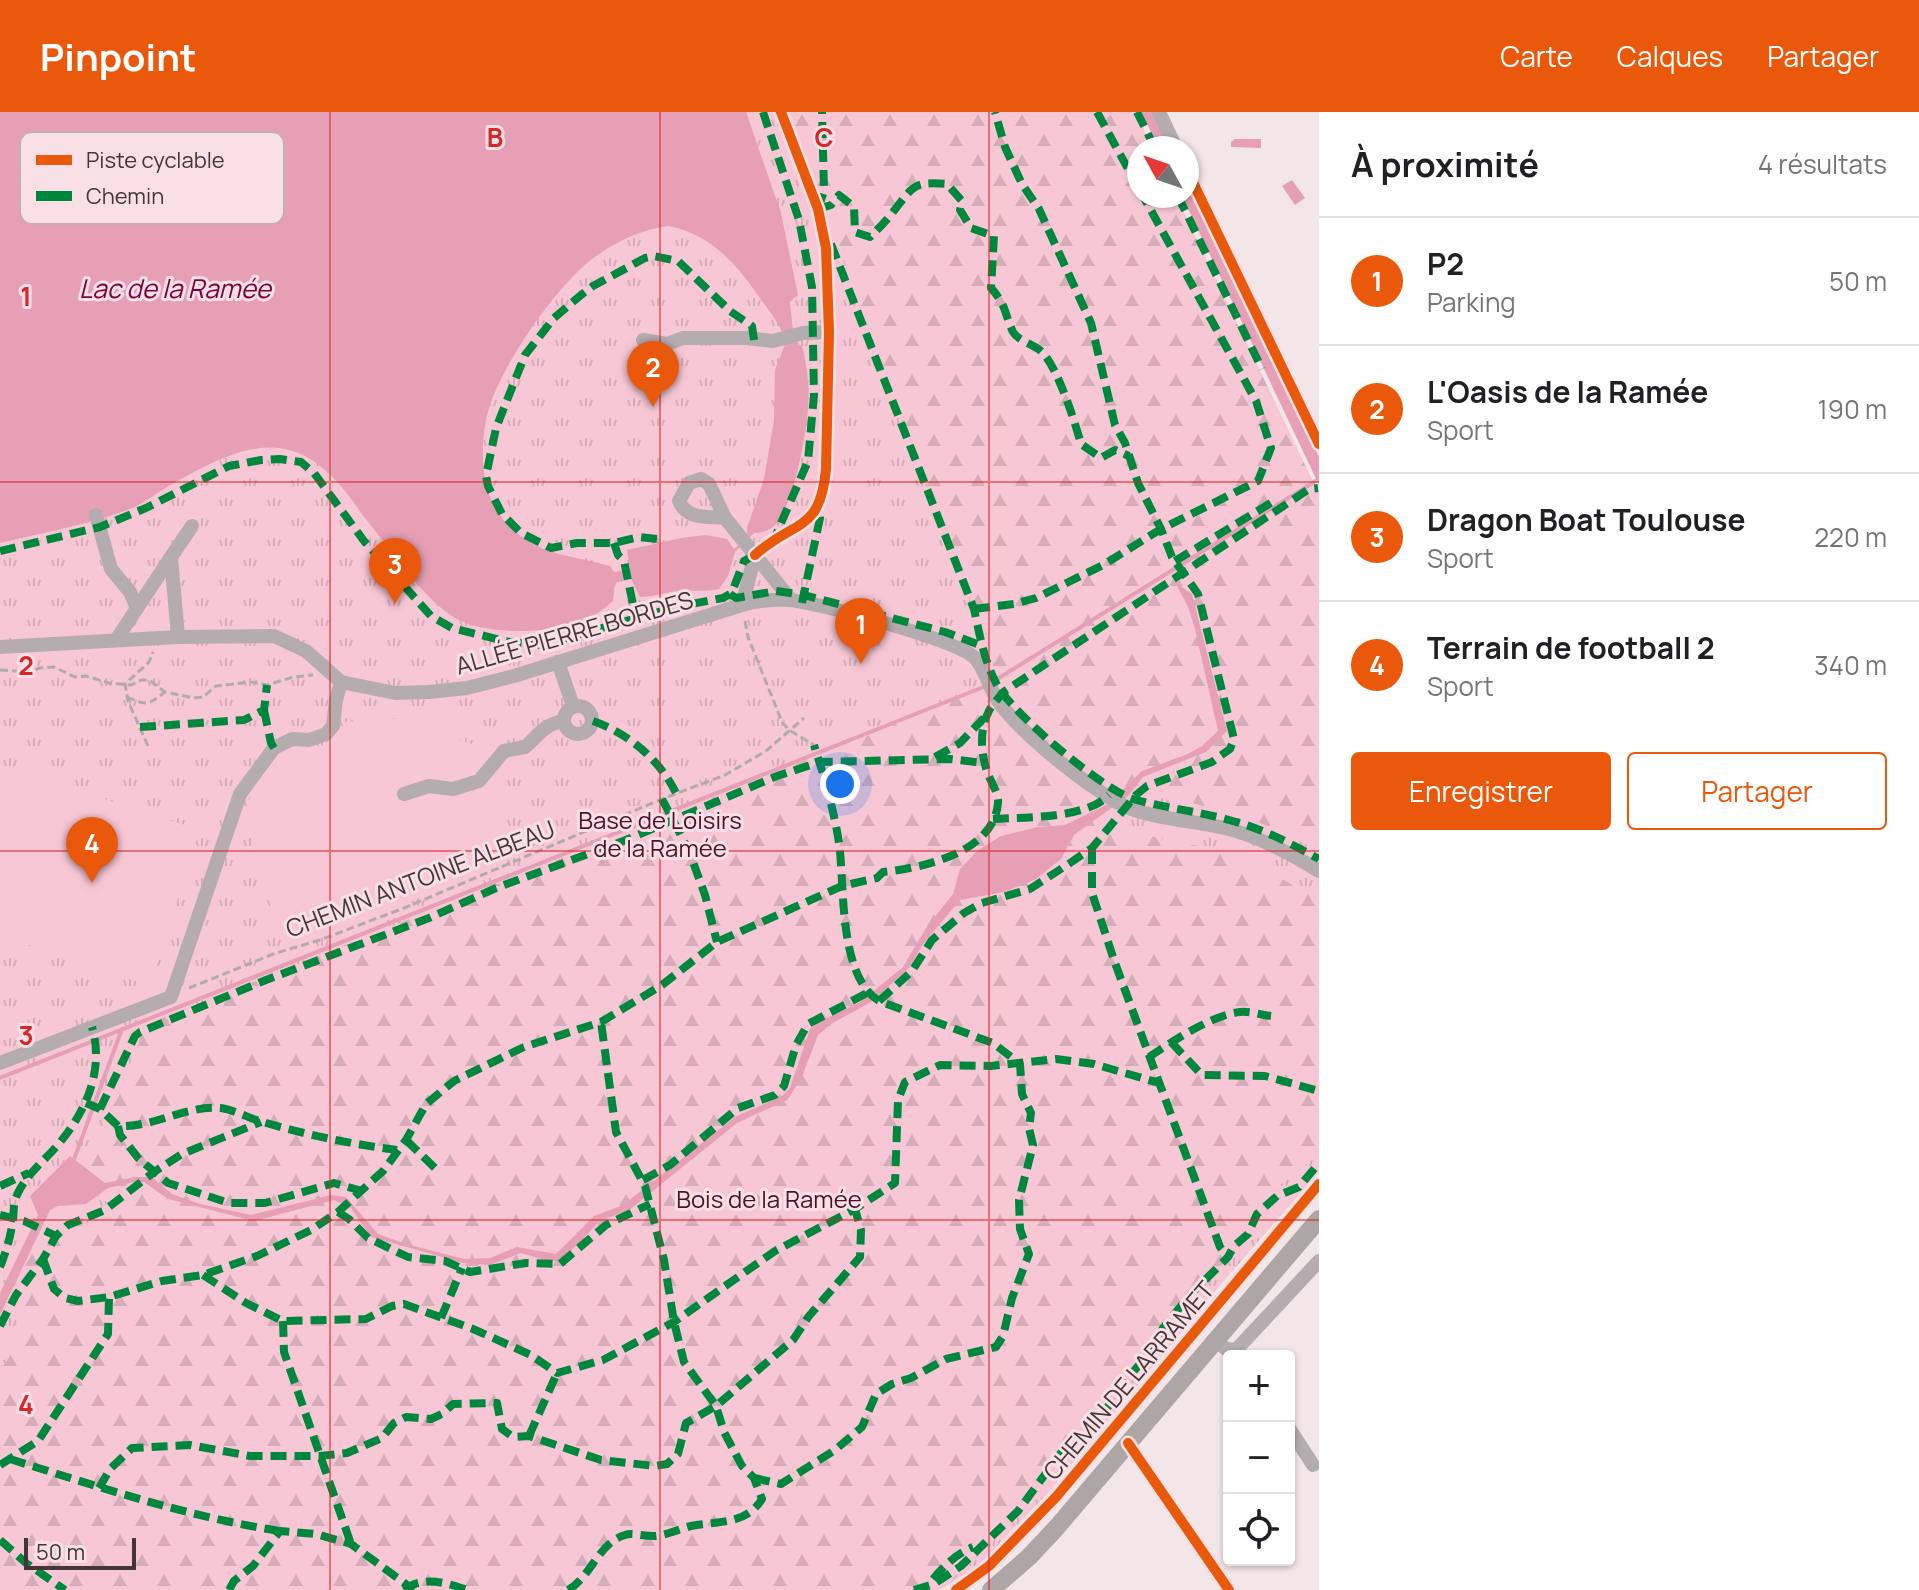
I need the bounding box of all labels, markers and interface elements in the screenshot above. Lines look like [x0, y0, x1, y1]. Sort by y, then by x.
text: Pinpoint [40, 30, 196, 82]
text: Carte [1500, 37, 1573, 75]
text: Calques [1617, 37, 1723, 75]
text: Partager [1767, 37, 1879, 75]
text: B [487, 119, 503, 155]
text: C [814, 119, 834, 155]
legend [20, 132, 284, 224]
north arrow [1127, 136, 1199, 208]
text: À proximité [1351, 141, 1539, 187]
text: Piste cyclable [86, 145, 225, 175]
text: 4 résultats [1758, 146, 1887, 182]
text: Chemin [86, 181, 164, 211]
text: P2 [1427, 243, 1464, 284]
text: 1 [1371, 263, 1383, 299]
text: 50 m [1829, 263, 1887, 299]
water label: Lac de la Ramée [79, 270, 273, 306]
text: 1 [20, 278, 32, 314]
text: Parking [1427, 284, 1516, 320]
pin: 2 [627, 341, 679, 407]
text: L'Oasis de la Ramée [1427, 371, 1708, 412]
text: 2 [1369, 391, 1385, 427]
text: 190 m [1818, 391, 1887, 427]
text: Sport [1427, 412, 1494, 448]
text: Dragon Boat Toulouse [1427, 499, 1746, 540]
text: 3 [1369, 519, 1385, 555]
text: 220 m [1814, 519, 1887, 555]
pin: 3 [369, 538, 421, 604]
text: Sport [1427, 540, 1494, 576]
street label: ALLÉE PIERRE BORDES [451, 582, 697, 682]
pin: 1 [835, 598, 887, 664]
text: Terrain de football 2 [1427, 627, 1715, 668]
text: 2 [18, 647, 34, 683]
text: 4 [1369, 647, 1385, 683]
text: 340 m [1814, 647, 1887, 683]
text: Sport [1427, 668, 1494, 704]
button: Enregistrer [1351, 752, 1611, 830]
button: Partager [1627, 752, 1887, 830]
your location [820, 764, 860, 804]
park label: Base de Loisirs de la Ramée [578, 803, 742, 864]
street label: CHEMIN ANTOINE ALBEAU [281, 811, 559, 945]
pin: 4 [66, 817, 118, 883]
text: 3 [18, 1017, 34, 1053]
park label: Bois de la Ramée [676, 1182, 862, 1215]
street label: CHEMIN DE LARRAMET [1035, 1273, 1221, 1486]
map controls [1223, 1350, 1295, 1566]
button: + [1223, 1350, 1295, 1422]
text: 4 [18, 1386, 34, 1422]
button: − [1223, 1422, 1295, 1494]
button: locate [1223, 1494, 1295, 1566]
scale bar [24, 1534, 136, 1570]
text: 50 m [36, 1537, 85, 1567]

